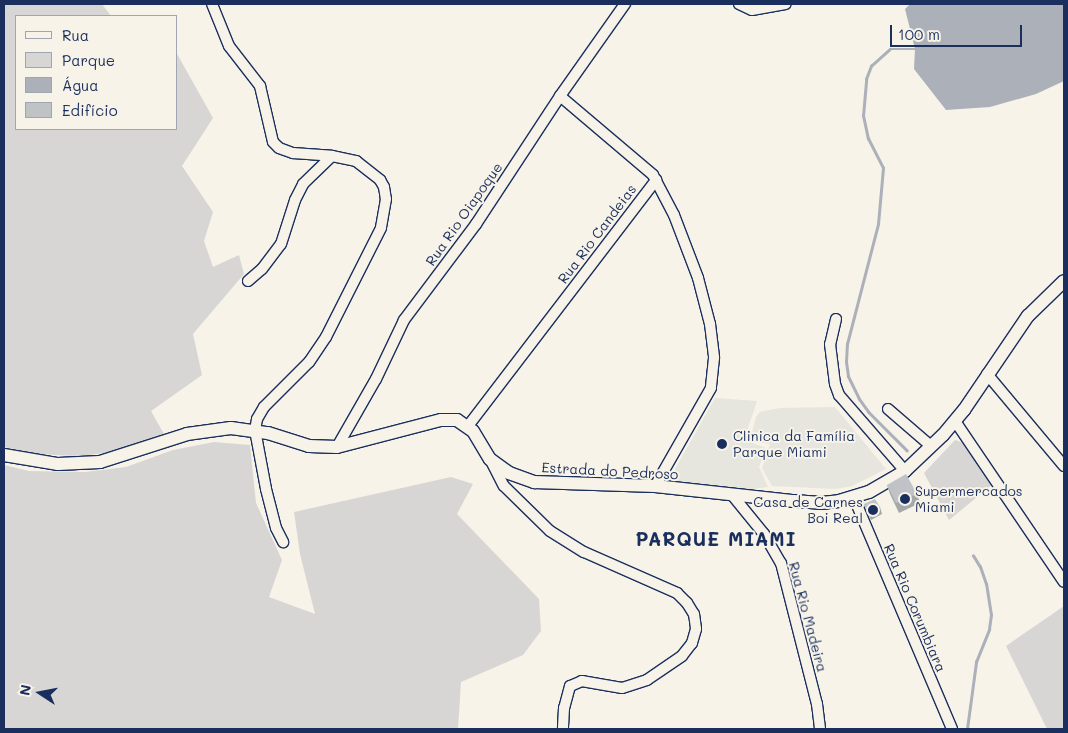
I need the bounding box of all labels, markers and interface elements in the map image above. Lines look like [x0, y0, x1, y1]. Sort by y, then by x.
legend [15, 15, 178, 130]
scale bar [893, 15, 1026, 47]
text: 100 m [898, 24, 940, 44]
text: Rua [62, 25, 89, 45]
text: Parque [62, 50, 115, 70]
text: Água [62, 75, 99, 95]
text: Edifício [62, 100, 118, 120]
street label: Rua Rio Oiapoque [422, 159, 506, 269]
street label: Rua Rio Candeias [554, 181, 640, 287]
place label: Clinica da Família Parque Miami [733, 428, 855, 461]
marker: Clinica da Família Parque Miami [715, 437, 729, 451]
street label: Estrada do Pedroso [541, 459, 679, 483]
place label: Supermercados Miami [915, 483, 1023, 516]
marker: Supermercados Miami [899, 493, 911, 505]
place label: Casa de Carnes Boi Real [753, 494, 863, 526]
marker: Casa de Carnes Boi Real [867, 504, 879, 516]
district label: PARQUE MIAMI [634, 528, 798, 550]
street label: Rua Rio Corumbiara [880, 541, 950, 675]
street label: Rua Rio Madeira [785, 560, 831, 674]
north arrow [15, 668, 65, 718]
text: N [14, 683, 35, 697]

